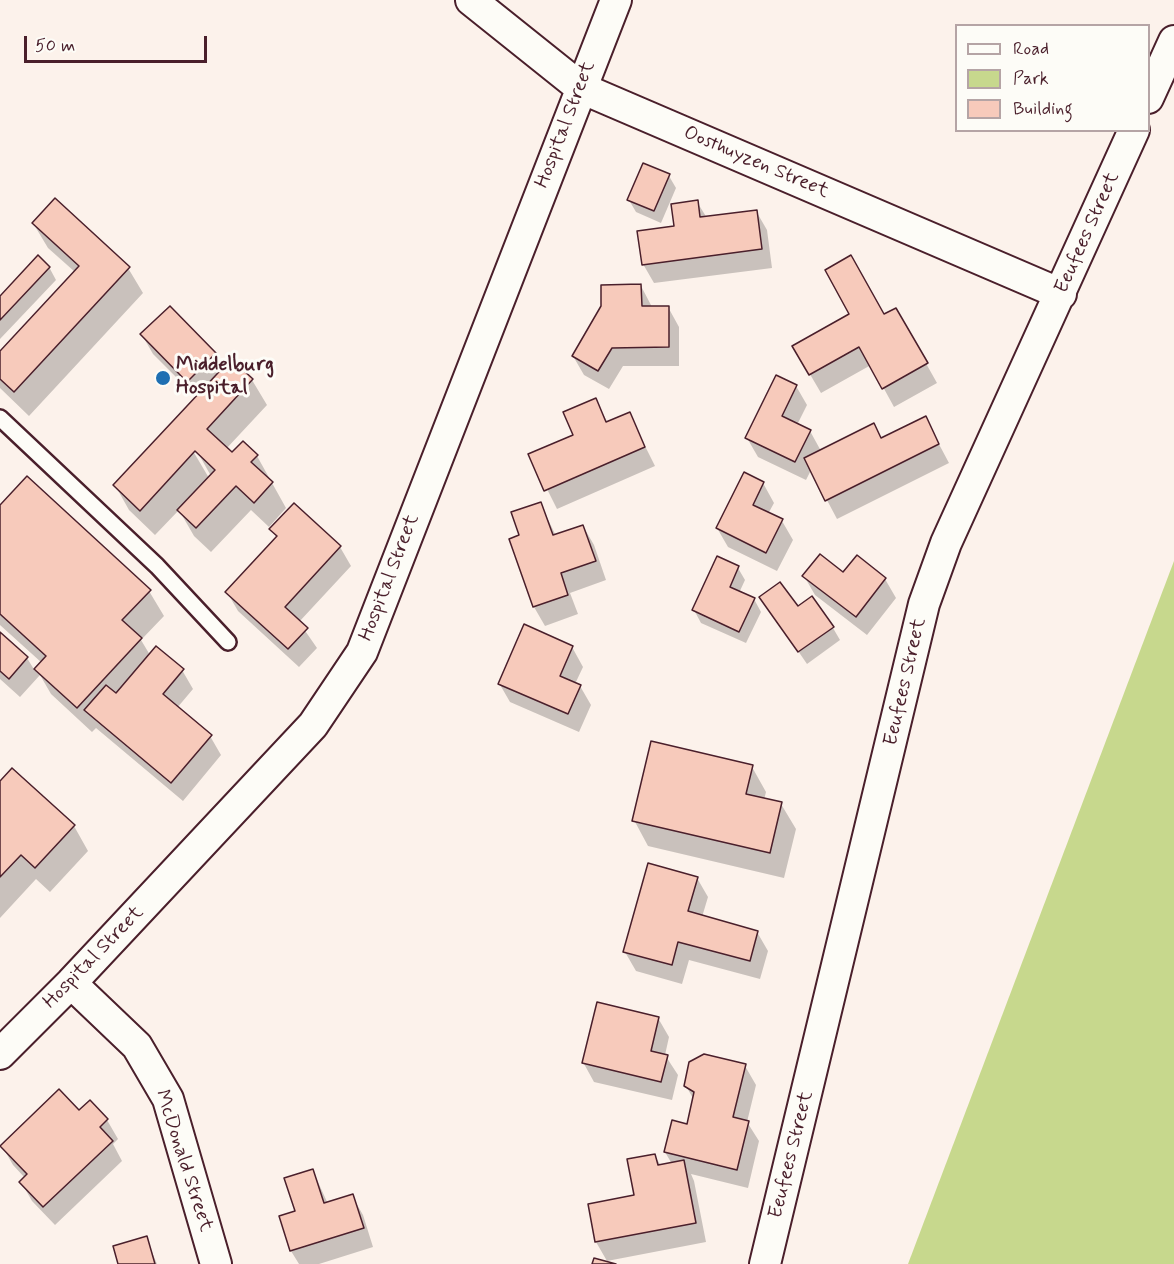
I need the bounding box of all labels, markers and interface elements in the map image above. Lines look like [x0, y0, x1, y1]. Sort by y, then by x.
scale bar [27, 24, 210, 62]
legend [955, 24, 1150, 132]
text: 50 m [35, 34, 75, 58]
text: Road [1013, 37, 1049, 61]
street label: Hospital Street [531, 58, 601, 192]
text: Park [1013, 67, 1049, 91]
text: Building [1013, 97, 1073, 121]
street label: Oosthuyzen Street [680, 122, 832, 204]
street label: Eeufees Street [1051, 169, 1125, 297]
place label: Middelburg Hospital [176, 354, 274, 401]
marker: Middelburg Hospital [154, 369, 172, 387]
street label: Hospital Street [355, 511, 425, 645]
street label: Eeufees Street [880, 616, 932, 748]
street label: Hospital Street [39, 901, 149, 1015]
street label: McDonald Street [149, 1087, 217, 1235]
street label: Eeufees Street [765, 1089, 819, 1221]

